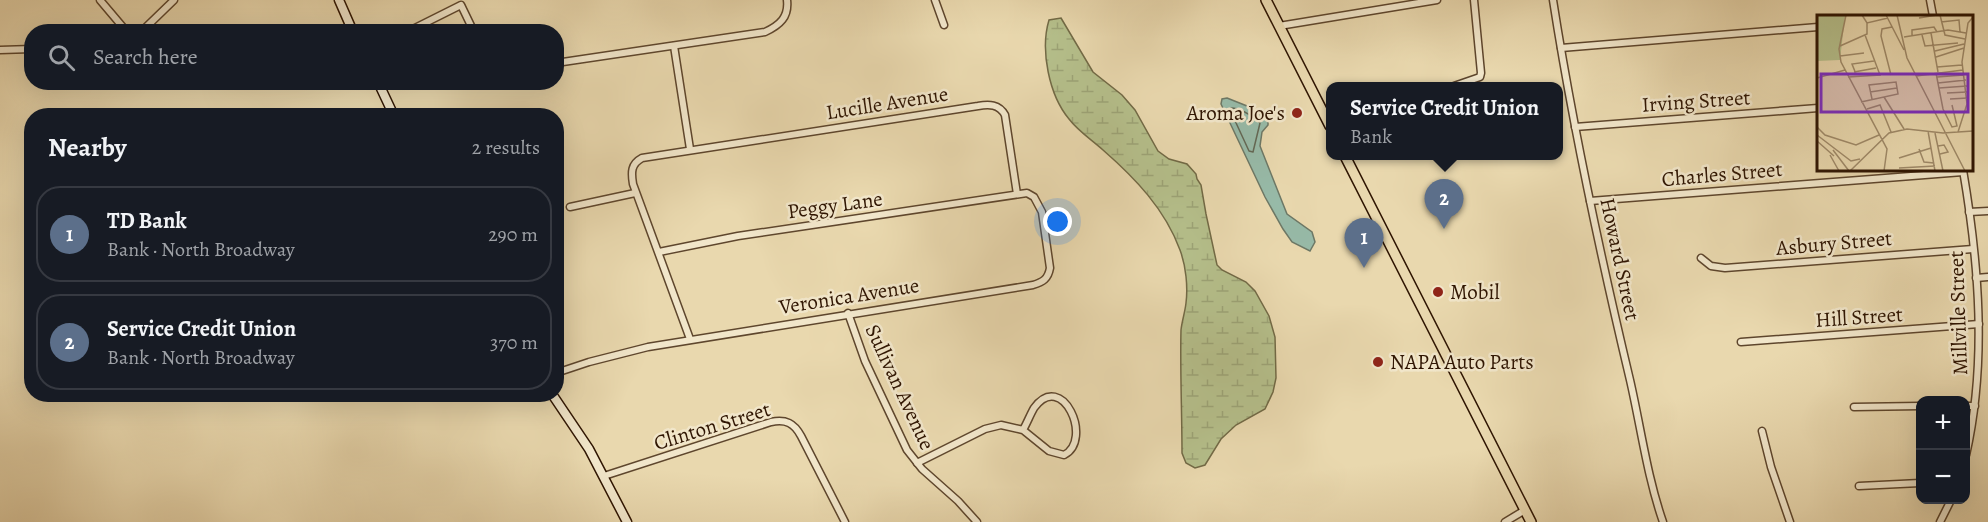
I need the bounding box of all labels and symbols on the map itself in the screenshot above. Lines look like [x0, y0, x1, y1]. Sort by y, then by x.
inset map [1817, 15, 1973, 171]
street label: Lucille Avenue [824, 80, 950, 126]
street label: Irving Street [1641, 83, 1751, 119]
place label: Aroma Joe's [1185, 99, 1285, 127]
marker: Aroma Joe's [1290, 106, 1304, 120]
street label: Charles Street [1661, 155, 1784, 193]
pin: 2 [1424, 180, 1464, 229]
street label: Peggy Lane [786, 184, 884, 226]
street label: Howard Street [1593, 195, 1647, 323]
your location [1043, 207, 1072, 236]
pin: 1 [1344, 218, 1384, 268]
street label: Asbury Street [1774, 224, 1893, 262]
street label: Millville Street [1942, 250, 1974, 376]
street label: Veronica Avenue [776, 271, 921, 321]
place label: Mobil [1450, 278, 1500, 306]
marker: Mobil [1431, 285, 1445, 299]
street label: Hill Street [1814, 300, 1904, 334]
street label: Sullivan Avenue [859, 320, 941, 454]
place label: NAPA Auto Parts [1390, 348, 1534, 376]
marker: NAPA Auto Parts [1371, 355, 1385, 369]
street label: Clinton Street [650, 395, 774, 457]

